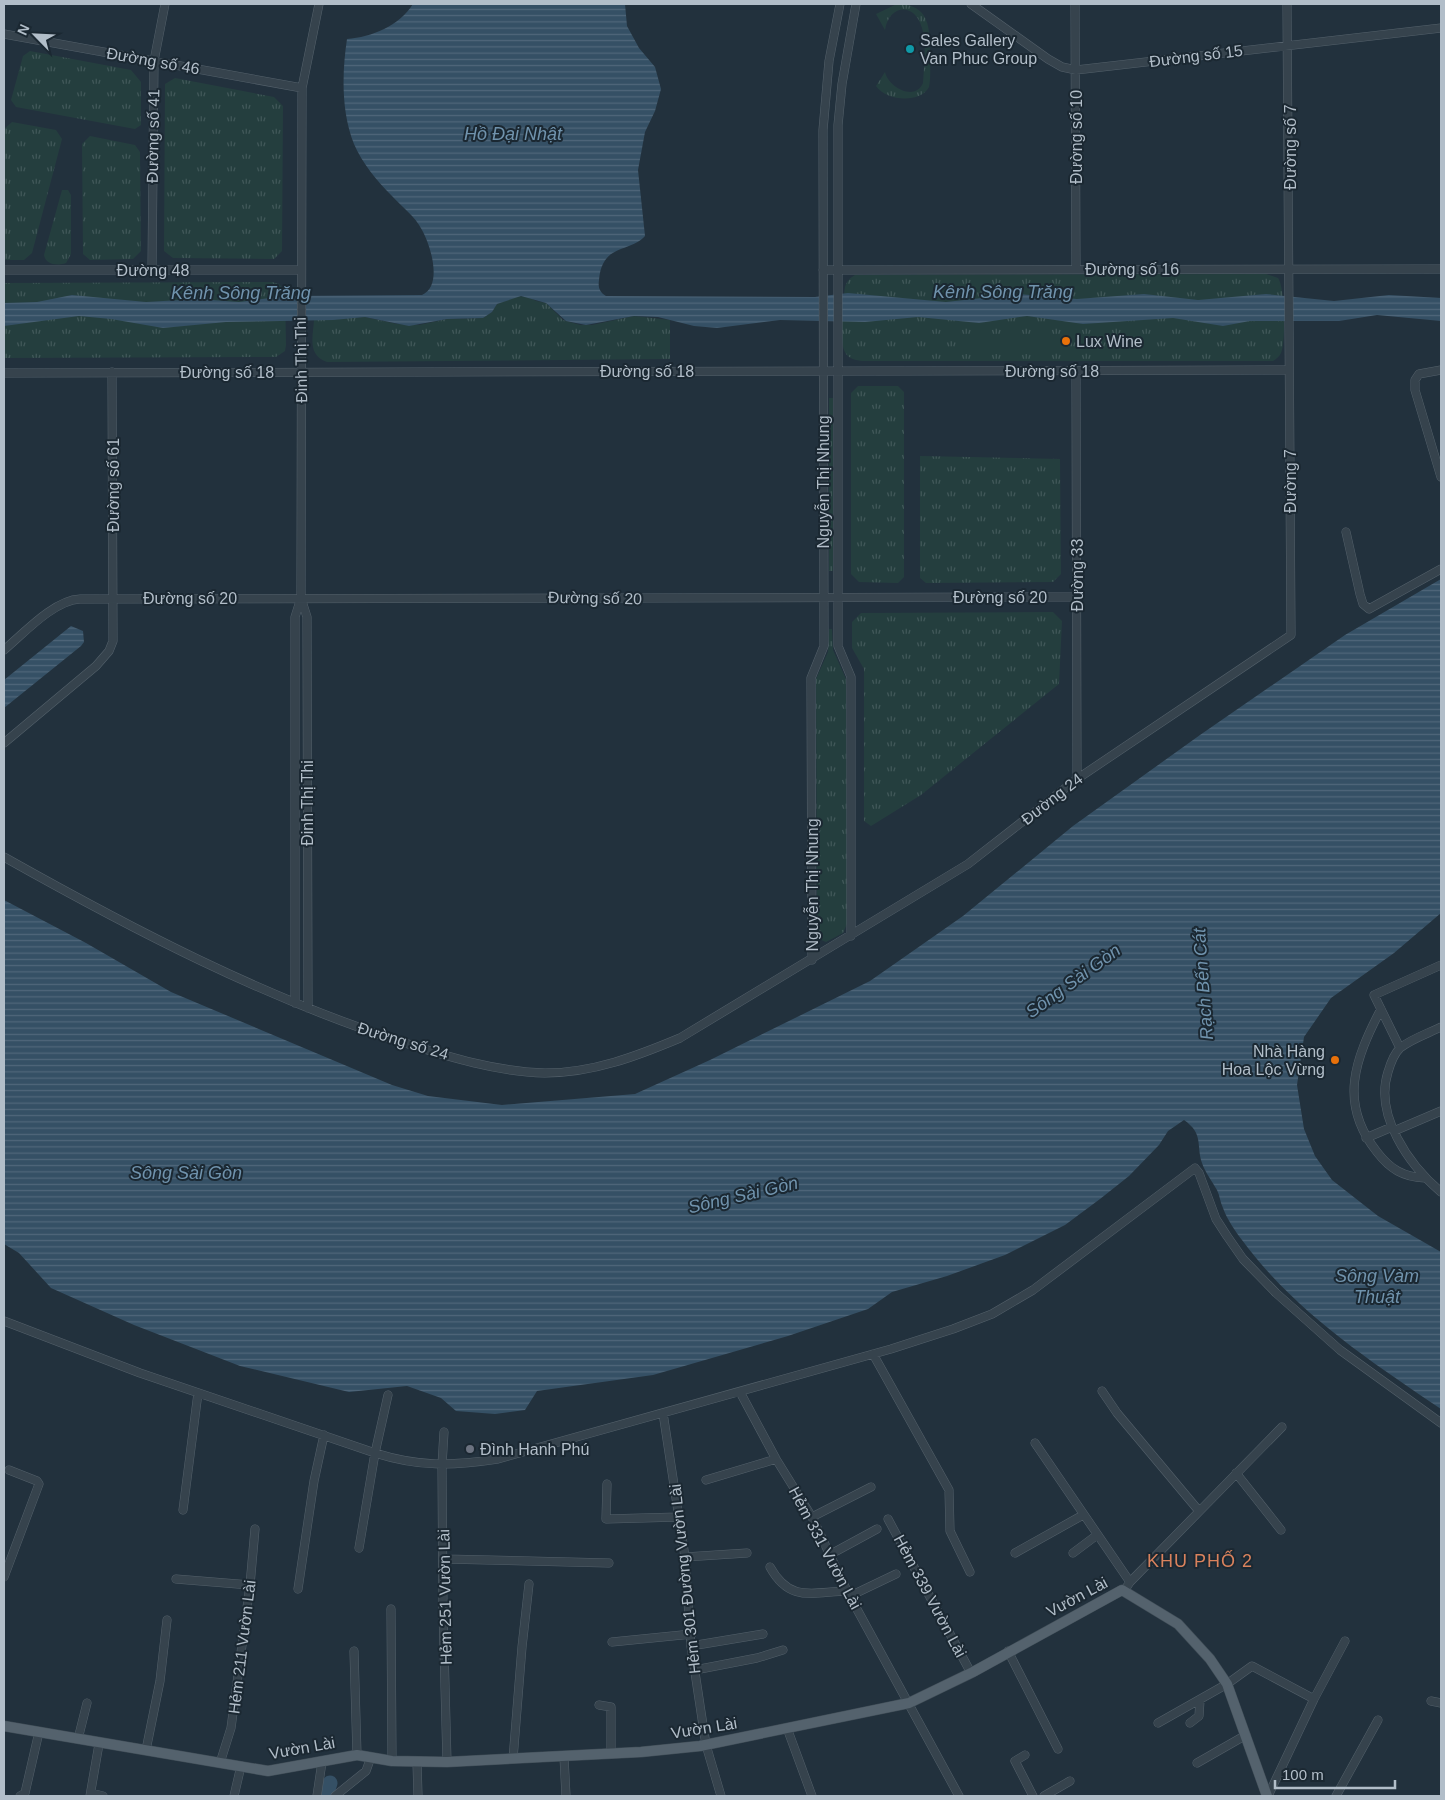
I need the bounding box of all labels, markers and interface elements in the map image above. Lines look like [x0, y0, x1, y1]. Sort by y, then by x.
north arrow [10, 10, 60, 60]
text: N [14, 22, 32, 38]
place label: Sales Gallery Van Phuc Group [920, 32, 1037, 67]
street label: Đường số 15 [1148, 42, 1244, 70]
marker: Sales Gallery Van Phuc Group [904, 43, 916, 55]
street label: Đường số 46 [105, 44, 201, 78]
street label: Đường số 41 [144, 89, 162, 183]
street label: Đường số 10 [1068, 90, 1085, 184]
street label: Đường số 7 [1282, 104, 1299, 190]
water label: Hồ Đại Nhật [464, 124, 563, 144]
street label: Đường số 16 [1085, 261, 1179, 278]
street label: Đường 48 [117, 262, 190, 279]
water label: Kênh Sông Trăng [933, 282, 1073, 302]
water label: Kênh Sông Trăng [171, 283, 311, 303]
street label: Đinh Thị Thi [292, 317, 310, 403]
place label: Lux Wine [1076, 333, 1143, 350]
marker: Lux Wine [1060, 335, 1072, 347]
street label: Đường số 18 [600, 363, 694, 380]
street label: Đường số 18 [1005, 363, 1099, 380]
street label: Đường số 18 [180, 364, 274, 381]
street label: Nguyễn Thị Nhung [814, 415, 832, 549]
street label: Đường số 61 [105, 438, 122, 532]
street label: Đường 7 [1282, 449, 1299, 513]
street label: Đường 33 [1069, 539, 1086, 611]
street label: Đường số 20 [548, 589, 642, 607]
street label: Đường số 20 [953, 589, 1047, 606]
street label: Đường số 20 [143, 590, 237, 607]
street label: Đinh Thị Thi [299, 760, 316, 846]
street label: Đường 24 [1018, 770, 1086, 828]
street label: Nguyễn Thị Nhung [803, 818, 821, 952]
water label: Rạch Bến Cát [1189, 926, 1217, 1041]
water label: Sông Sài Gòn [1022, 940, 1124, 1022]
street label: Đường số 24 [356, 1019, 451, 1063]
place label: Nhà Hàng Hoa Lộc Vừng [1222, 1043, 1325, 1078]
marker: Nhà Hàng Hoa Lộc Vừng [1329, 1054, 1341, 1066]
water label: Sông Sài Gòn [130, 1163, 242, 1183]
water label: Sông Sài Gòn [686, 1173, 800, 1217]
water label: Sông Vàm Thuật [1335, 1266, 1419, 1307]
place label: Đình Hanh Phú [480, 1441, 589, 1458]
marker: Đình Hanh Phú [464, 1443, 476, 1455]
street label: Hẻm 301 Đường Vườn Lài [667, 1483, 703, 1675]
street label: Hẻm 331 Vườn Lài [786, 1484, 864, 1612]
street label: Hẻm 251 Vườn Lài [435, 1529, 455, 1665]
street label: Hẻm 339 Vườn Lài [891, 1532, 969, 1660]
district label: KHU PHỐ 2 [1147, 1550, 1253, 1571]
street label: Vườn Lài [1044, 1574, 1110, 1620]
street label: Hẻm 211 Vườn Lài [225, 1579, 259, 1715]
street label: Vườn Lài [670, 1714, 738, 1742]
street label: Vườn Lài [268, 1734, 336, 1762]
scale bar [1275, 1758, 1395, 1790]
text: 100 m [1282, 1766, 1324, 1783]

